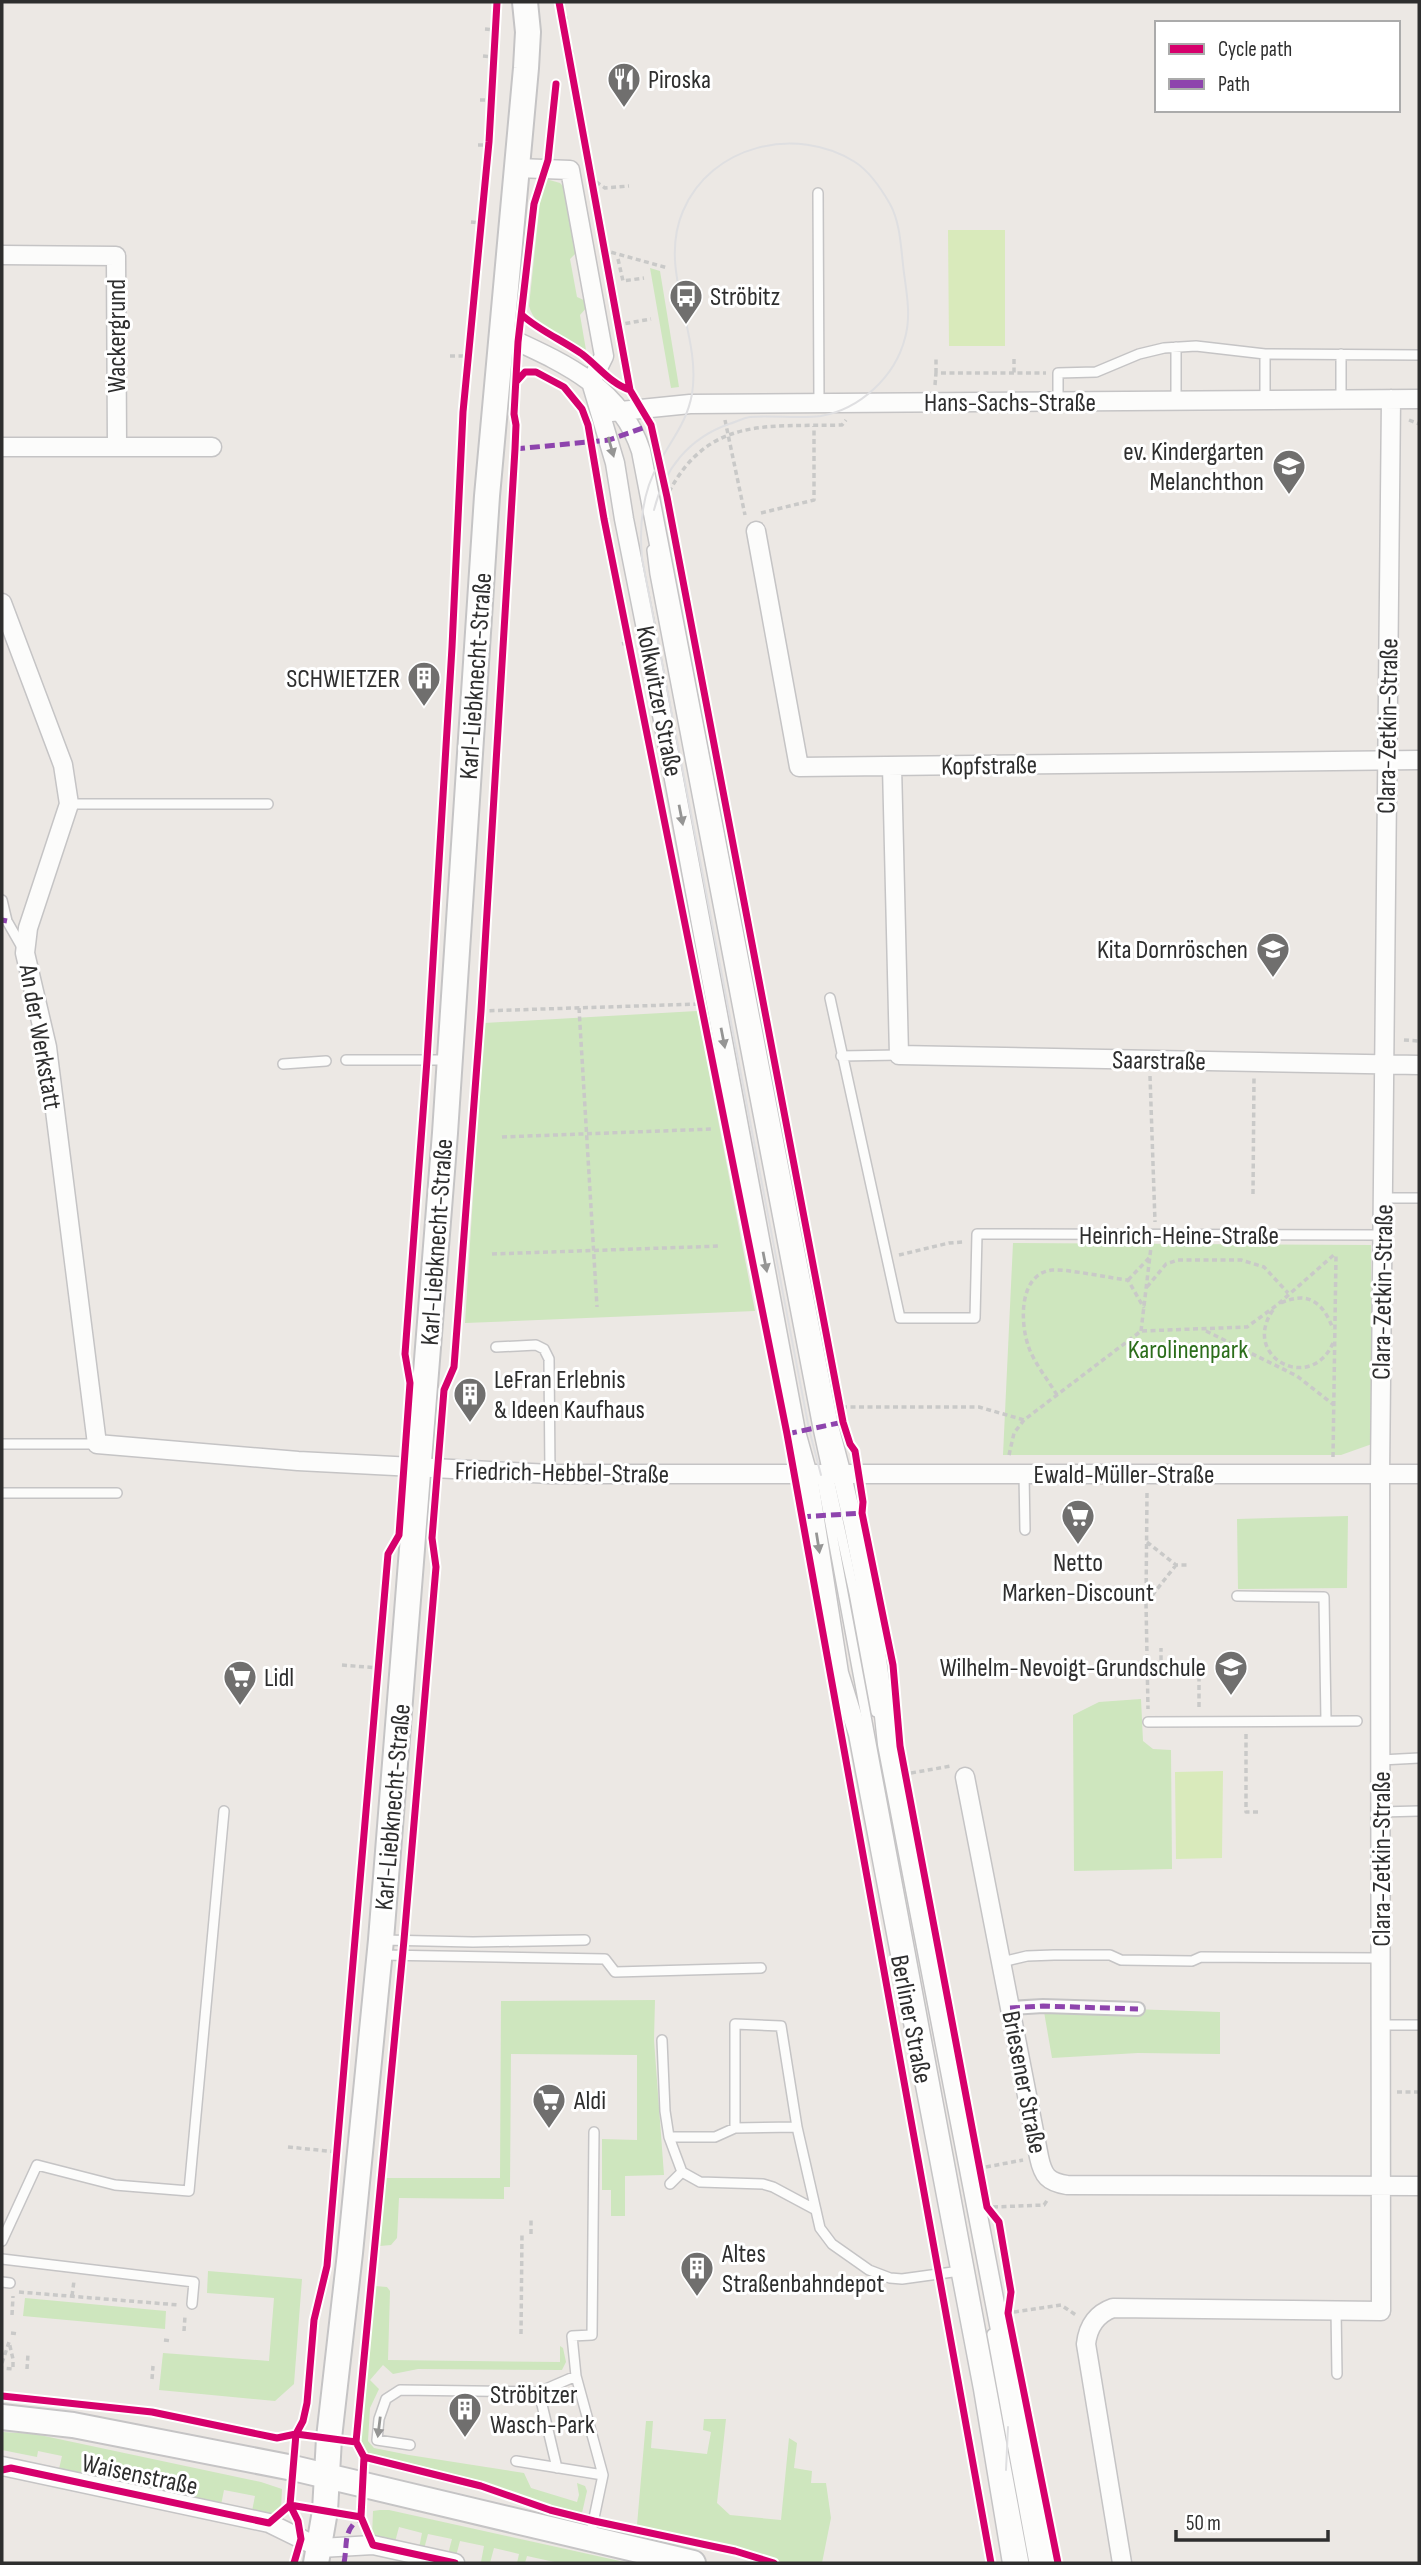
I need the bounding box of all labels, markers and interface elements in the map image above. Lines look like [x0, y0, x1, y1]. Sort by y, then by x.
legend [1155, 21, 1400, 112]
text: Cycle path [1218, 37, 1292, 62]
restaurant icon: Piroska [605, 60, 643, 109]
place label: Piroska [648, 65, 711, 96]
text: Path [1218, 72, 1250, 97]
bus stop icon: Ströbitz [667, 277, 705, 326]
street label: Wackergrund [102, 279, 133, 393]
place label: Ströbitz [710, 282, 780, 313]
street label: Hans-Sachs-Straße [924, 388, 1096, 419]
one-way arrow [606, 436, 617, 458]
place label: ev. Kindergarten Melanchthon [1123, 437, 1264, 498]
school or university icon: ev. Kindergarten Melanchthon [1270, 447, 1308, 496]
street label: Karl-Liebknecht-Straße [454, 572, 499, 781]
street label: Kolkwitzer Straße [629, 623, 688, 779]
street label: Clara-Zetkin-Straße [1371, 638, 1406, 814]
building icon: SCHWIETZER [405, 659, 443, 708]
place label: SCHWIETZER [286, 664, 400, 695]
street label: Kopfstraße [941, 750, 1037, 783]
one-way arrow [676, 804, 687, 826]
school or university icon: Kita Dornröschen [1254, 930, 1292, 979]
place label: Kita Dornröschen [1097, 935, 1248, 966]
street label: An der Werkstatt [11, 961, 68, 1112]
one-way arrow [718, 1027, 729, 1049]
street label: Saarstraße [1112, 1045, 1206, 1078]
street label: Karl-Liebknecht-Straße [415, 1138, 460, 1347]
street label: Clara-Zetkin-Straße [1366, 1204, 1401, 1380]
street label: Heinrich-Heine-Straße [1079, 1221, 1279, 1252]
one-way arrow [759, 1251, 770, 1273]
park label: Karolinenpark [1128, 1335, 1248, 1366]
place label: LeFran Erlebnis & Ideen Kaufhaus [494, 1365, 645, 1426]
building icon: LeFran Erlebnis & Ideen Kaufhaus [451, 1375, 489, 1424]
street label: Friedrich-Hebbel-Straße [455, 1456, 669, 1491]
street label: Ewald-Müller-Straße [1034, 1460, 1214, 1491]
supermarket icon: Netto Marken-Discount [1059, 1497, 1097, 1546]
one-way arrow [813, 1532, 824, 1554]
place label: Netto Marken-Discount [1002, 1548, 1154, 1609]
school or university icon: Wilhelm-Nevoigt-Grundschule [1212, 1648, 1250, 1697]
place label: Wilhelm-Nevoigt-Grundschule [940, 1653, 1206, 1684]
supermarket icon: Lidl [221, 1658, 259, 1707]
place label: Lidl [264, 1663, 294, 1694]
street label: Karl-Liebknecht-Straße [369, 1703, 418, 1912]
street label: Clara-Zetkin-Straße [1367, 1771, 1398, 1947]
street label: Berliner Straße [883, 1952, 938, 2086]
street label: Briesener Straße [994, 2008, 1053, 2156]
supermarket icon: Aldi [530, 2081, 568, 2130]
place label: Aldi [573, 2086, 606, 2117]
place label: Altes Straßenbahndepot [721, 2239, 884, 2300]
building icon: Altes Straßenbahndepot [678, 2249, 716, 2298]
place label: Ströbitzer Wasch-Park [490, 2380, 595, 2441]
building icon: Ströbitzer Wasch-Park [446, 2390, 484, 2439]
one-way arrow [373, 2416, 384, 2438]
street label: Waisenstraße [79, 2448, 200, 2503]
scale bar [1176, 2498, 1328, 2542]
text: 50 m [1186, 2511, 1221, 2536]

